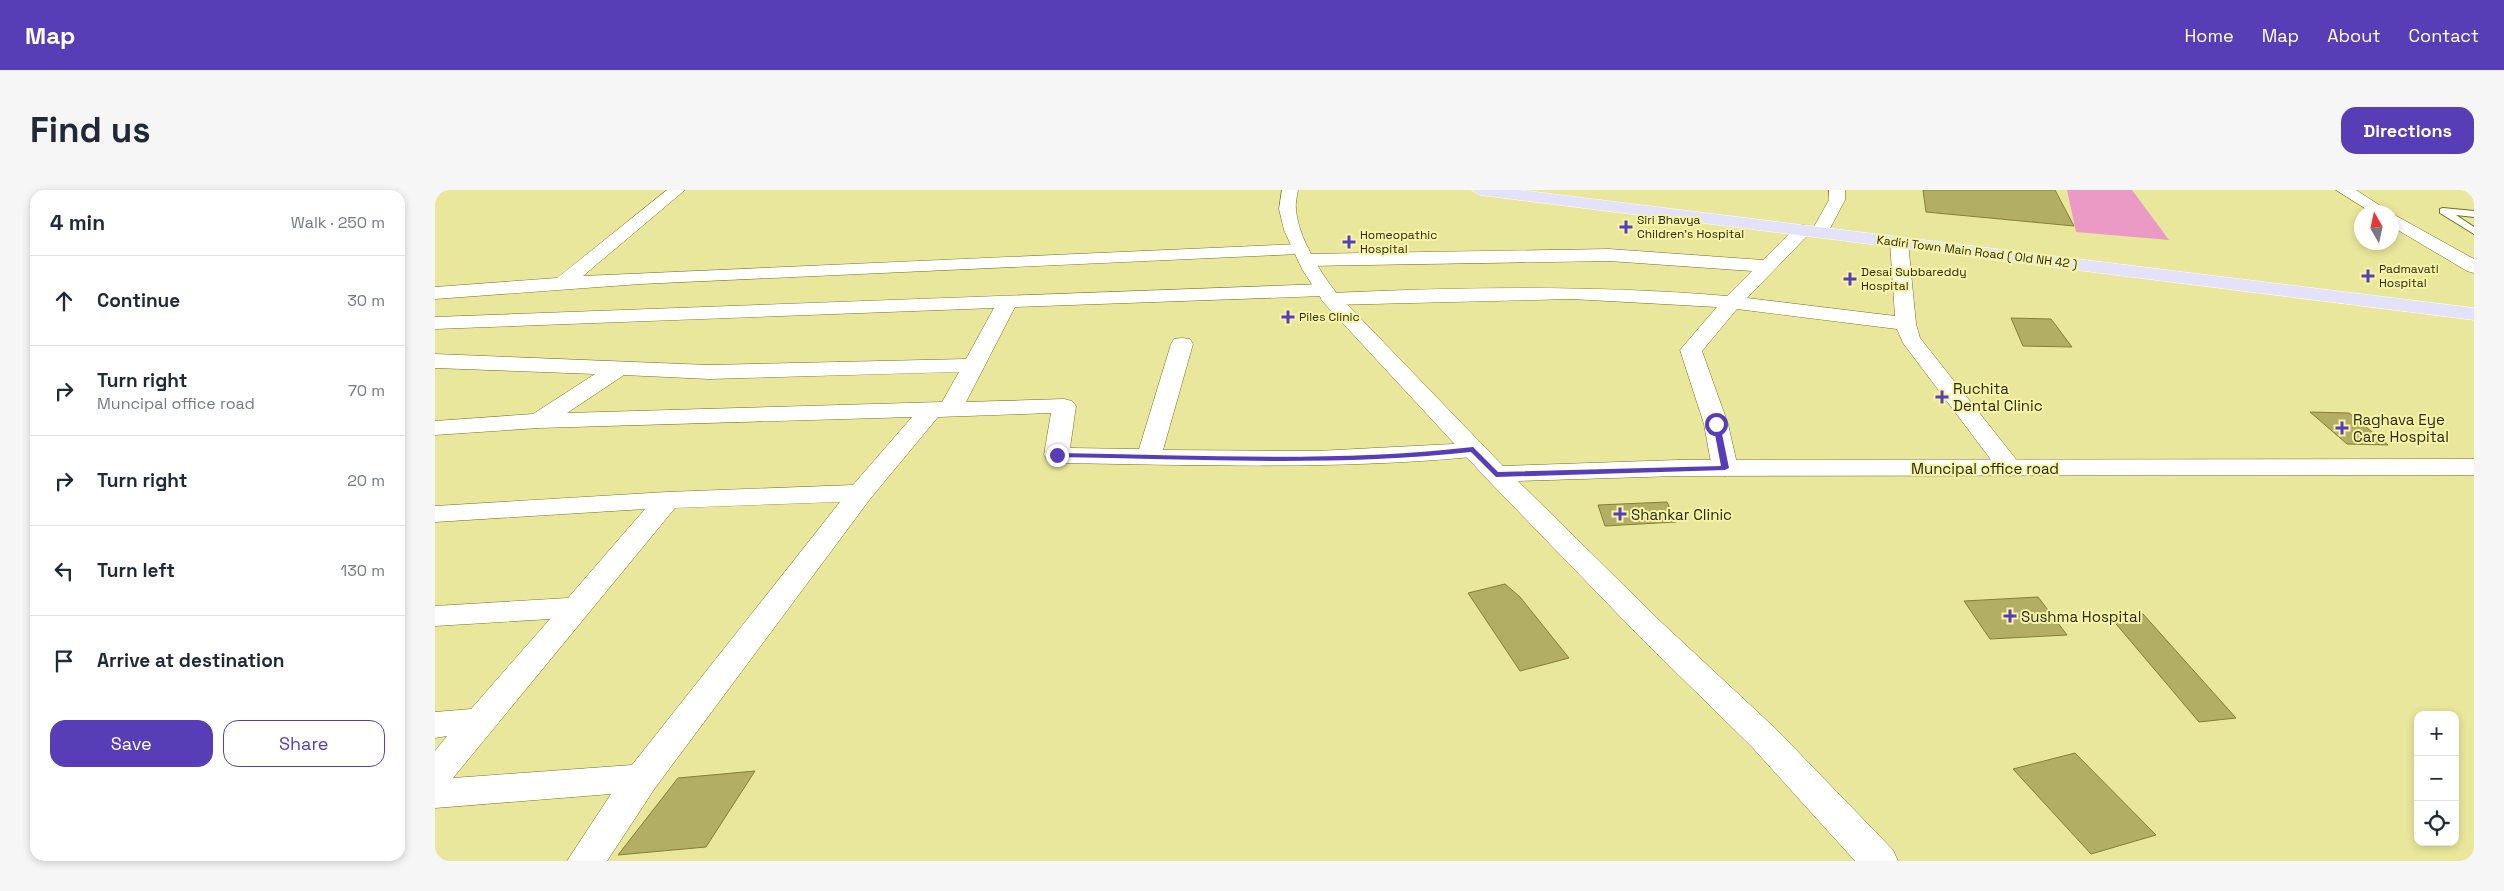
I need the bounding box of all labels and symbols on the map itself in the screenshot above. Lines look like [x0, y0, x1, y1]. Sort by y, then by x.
north arrow [2354, 205, 2399, 250]
place label: Siri Bhavya Children's Hospital [1637, 212, 1744, 242]
marker: Siri Bhavya Children's Hospital [1619, 220, 1633, 234]
place label: Homeopathic Hospital [1360, 227, 1437, 257]
street label: Kadiri Town Main Road ( Old NH 42 ) [1876, 232, 2078, 272]
marker: Homeopathic Hospital [1342, 235, 1356, 249]
place label: Padmavati Hospital [2379, 261, 2439, 291]
place label: Desai Subbareddy Hospital [1861, 264, 1967, 294]
marker: Padmavati Hospital [2361, 269, 2375, 283]
marker: Desai Subbareddy Hospital [1843, 272, 1857, 286]
place label: Piles Clinic [1299, 309, 1360, 325]
marker: Piles Clinic [1281, 310, 1295, 324]
place label: Ruchita Dental Clinic [1953, 379, 2043, 415]
marker: Ruchita Dental Clinic [1935, 390, 1949, 404]
place label: Raghava Eye Care Hospital [2353, 410, 2449, 446]
route start [1705, 413, 1728, 436]
marker: Raghava Eye Care Hospital [2335, 421, 2349, 435]
route end [1046, 444, 1069, 467]
street label: Muncipal office road [1911, 459, 2059, 478]
place label: Shankar Clinic [1631, 505, 1732, 524]
marker: Shankar Clinic [1613, 507, 1627, 521]
place label: Sushma Hospital [2021, 607, 2141, 626]
marker: Sushma Hospital [2003, 609, 2017, 623]

